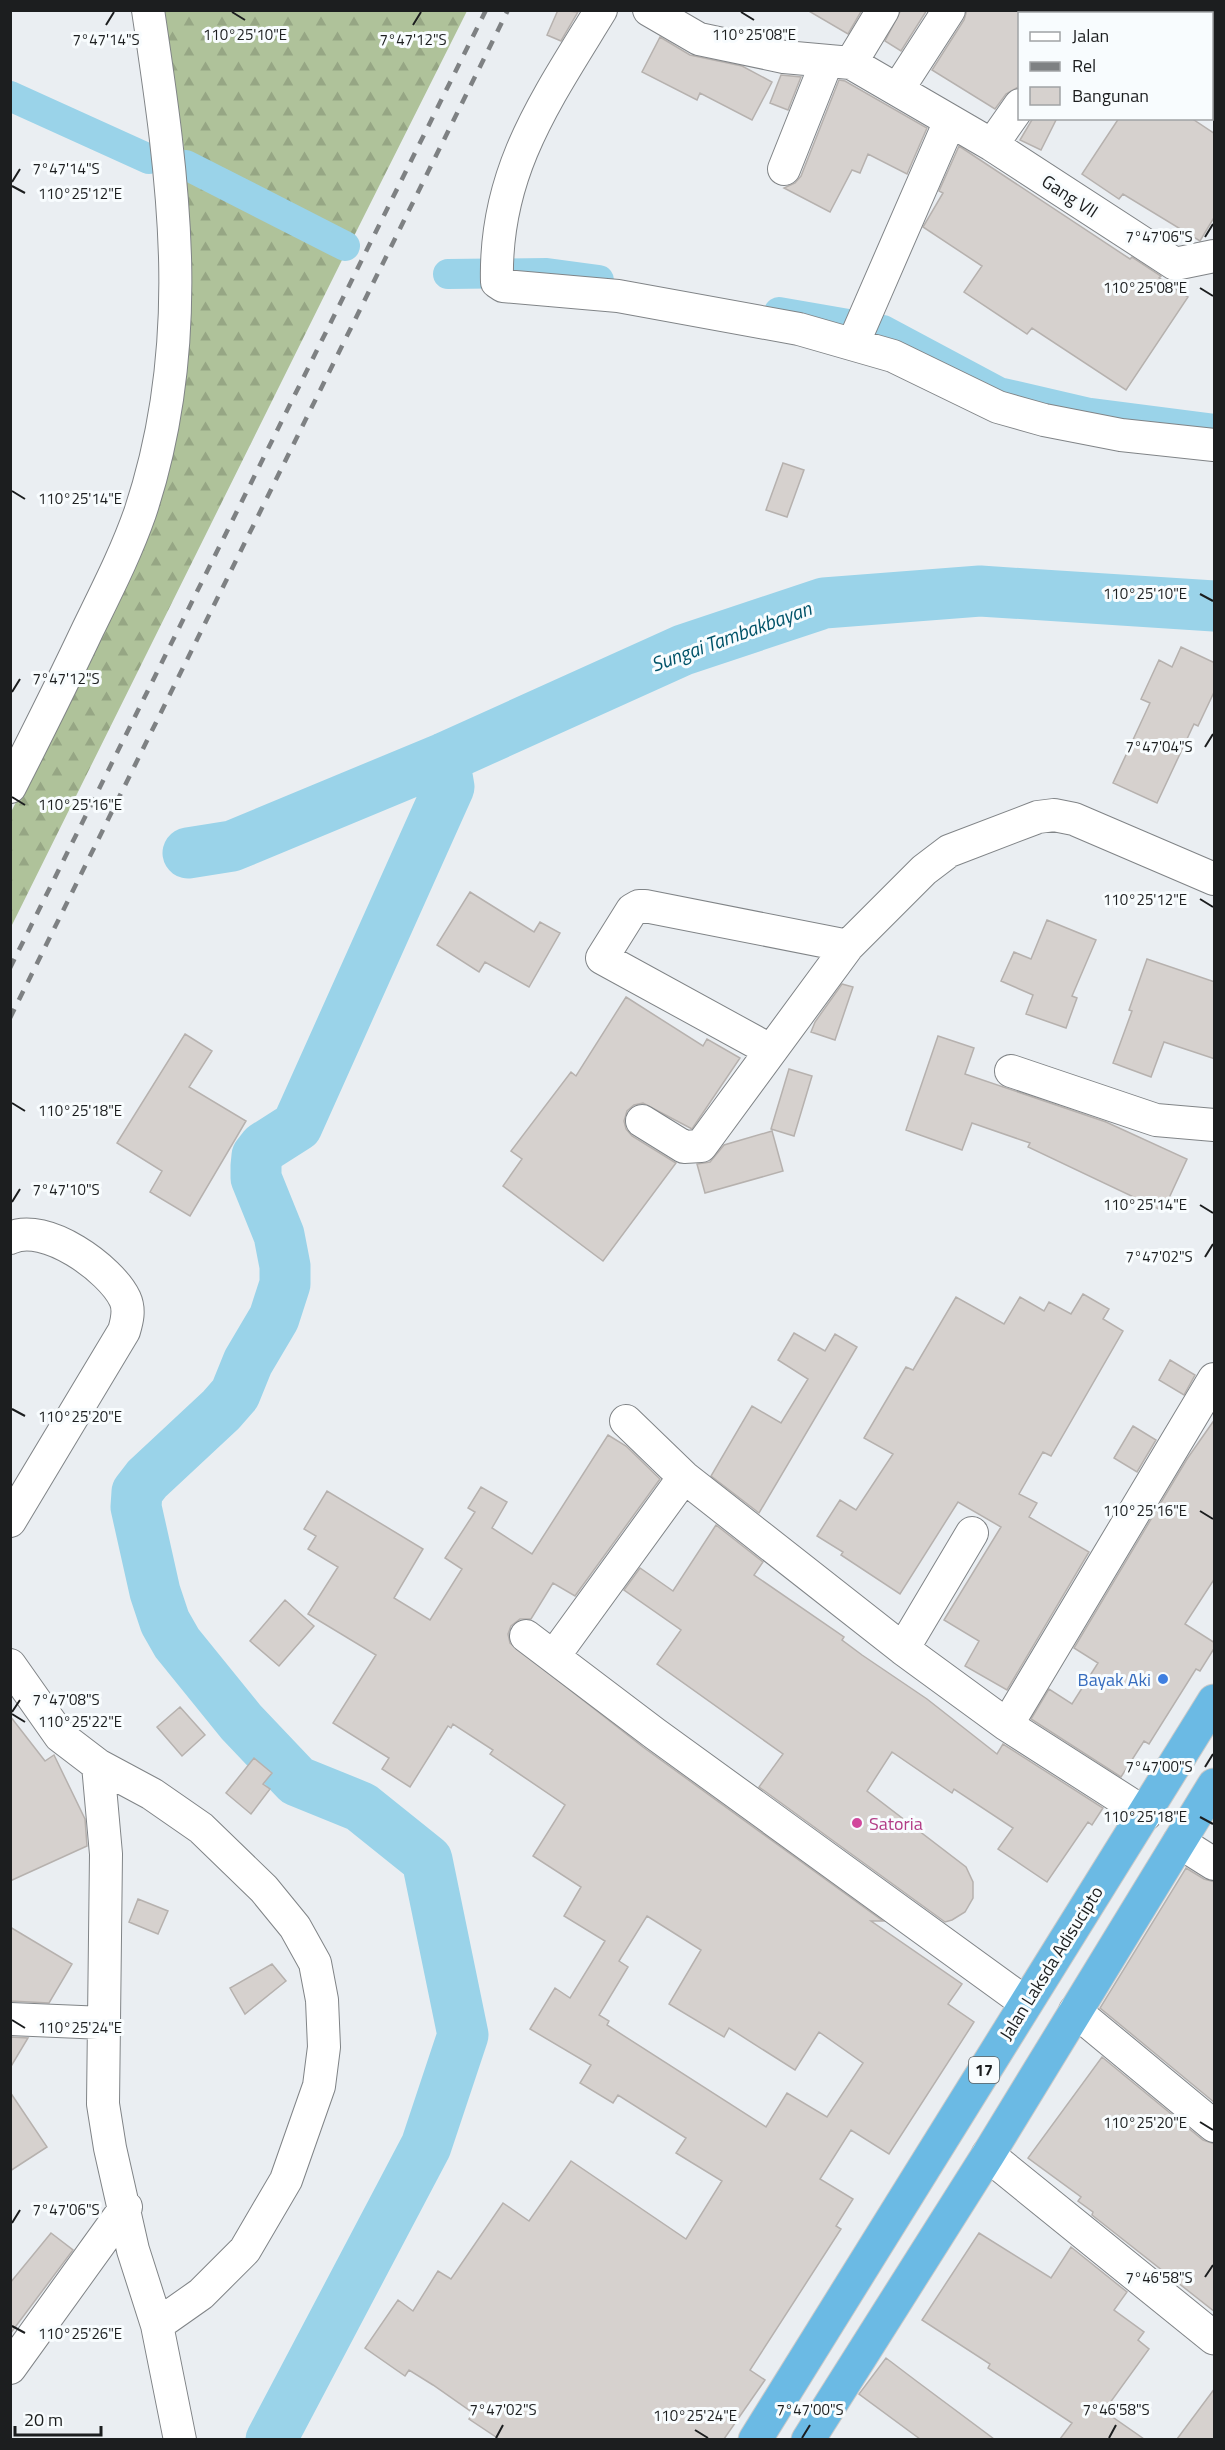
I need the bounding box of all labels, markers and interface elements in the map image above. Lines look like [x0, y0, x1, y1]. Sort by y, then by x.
legend [1018, 12, 1213, 120]
text: Jalan [1072, 22, 1109, 49]
text: 110°25'10"E [203, 23, 287, 46]
text: 110°25'08"E [712, 23, 796, 46]
text: 7°47'14"S [72, 28, 140, 51]
text: 7°47'12"S [379, 28, 447, 51]
text: Rel [1072, 52, 1096, 79]
text: Bangunan [1072, 82, 1149, 109]
text: 7°47'14"S [32, 157, 100, 180]
street label: Gang VII [1037, 168, 1103, 224]
text: 110°25'12"E [38, 182, 122, 205]
text: 7°47'06"S [1125, 225, 1193, 248]
text: 110°25'08"E [1103, 276, 1187, 299]
text: 110°25'14"E [38, 487, 122, 510]
text: 110°25'10"E [1103, 582, 1187, 605]
water label: Sungai Tambakbayan [646, 592, 817, 679]
text: 7°47'12"S [32, 667, 100, 690]
text: 7°47'04"S [1125, 735, 1193, 758]
text: 110°25'16"E [38, 793, 122, 816]
text: 110°25'12"E [1103, 888, 1187, 911]
text: 110°25'18"E [38, 1099, 122, 1122]
text: 7°47'10"S [32, 1178, 100, 1201]
text: 110°25'14"E [1103, 1193, 1187, 1216]
text: 7°47'02"S [1125, 1245, 1193, 1268]
text: 110°25'20"E [38, 1405, 122, 1428]
text: 110°25'16"E [1103, 1499, 1187, 1522]
place label: Bayak Aki [1078, 1666, 1151, 1693]
marker: Bayak Aki [1156, 1672, 1170, 1686]
text: 7°47'08"S [32, 1688, 100, 1711]
text: 110°25'22"E [38, 1710, 122, 1733]
text: 7°47'00"S [1125, 1755, 1193, 1778]
text: 110°25'18"E [1103, 1805, 1187, 1828]
place label: Satoria [869, 1810, 923, 1837]
marker: Satoria [850, 1816, 864, 1830]
street label: Jalan Laksda Adisucipto [993, 1881, 1109, 2045]
text: 110°25'24"E [38, 2016, 122, 2039]
road number: 17 [969, 2057, 999, 2083]
text: 110°25'20"E [1103, 2111, 1187, 2134]
text: 7°47'06"S [32, 2198, 100, 2221]
text: 7°46'58"S [1125, 2266, 1193, 2289]
text: 110°25'26"E [38, 2322, 122, 2345]
text: 7°47'02"S [469, 2398, 537, 2421]
text: 7°47'00"S [776, 2398, 844, 2421]
text: 7°46'58"S [1082, 2398, 1150, 2421]
scale bar [15, 2399, 100, 2437]
text: 110°25'24"E [653, 2404, 737, 2427]
text: 20 m [24, 2406, 63, 2433]

